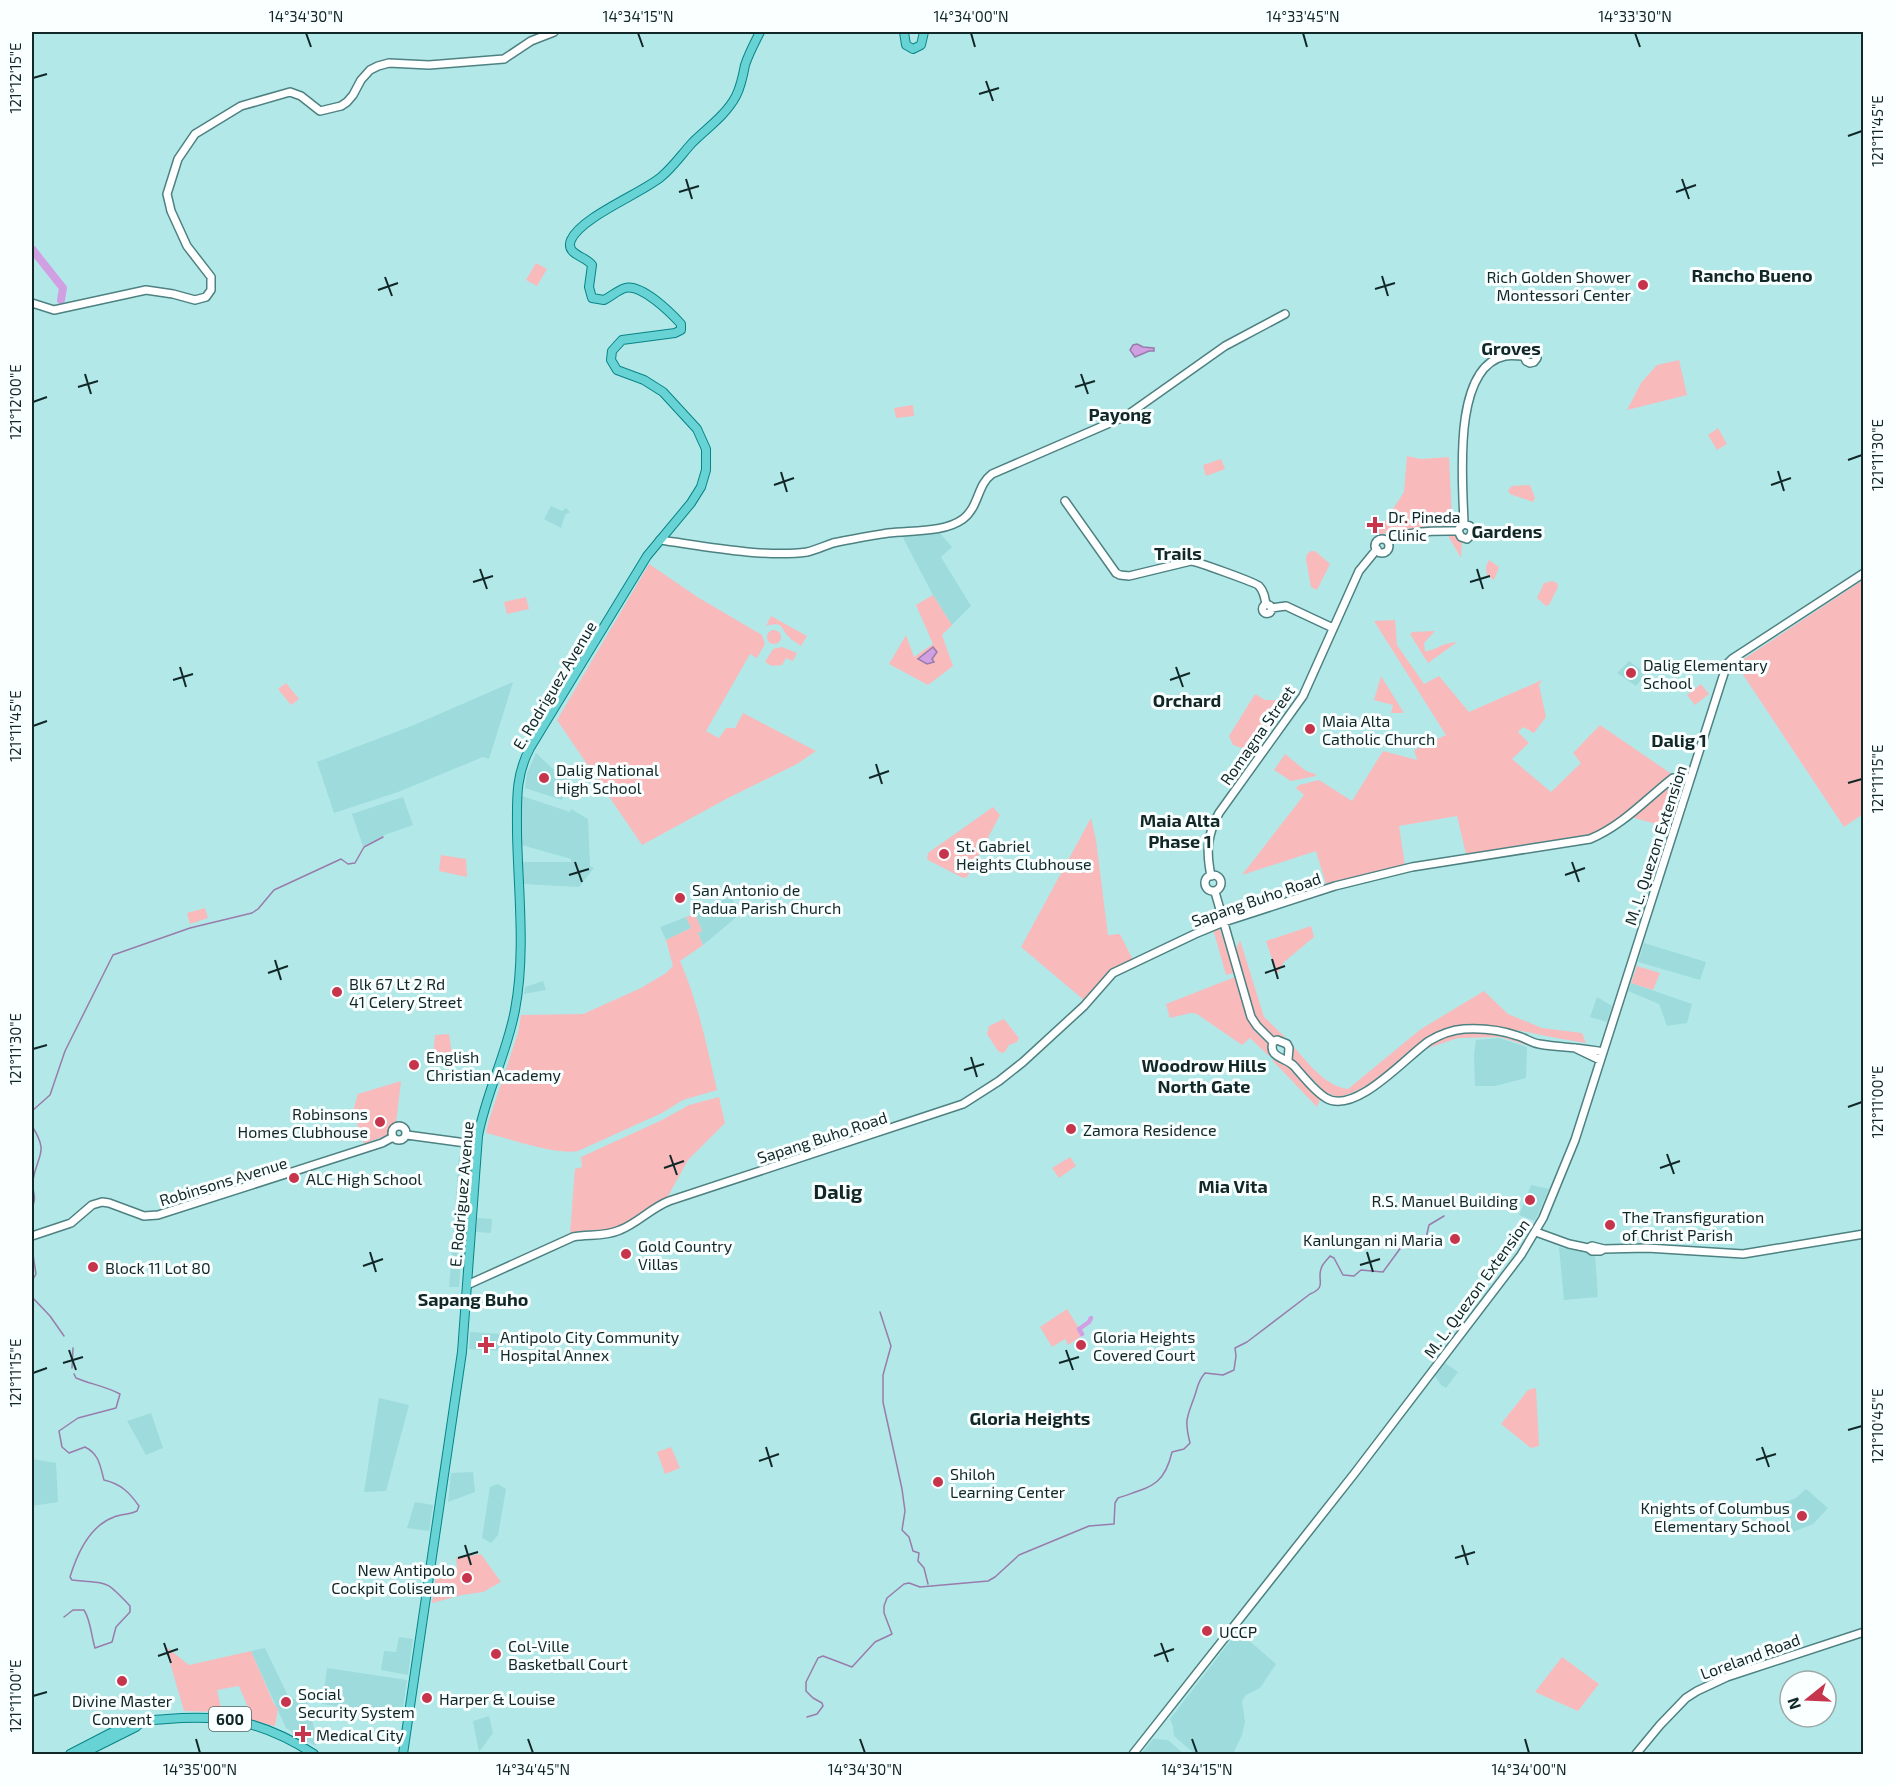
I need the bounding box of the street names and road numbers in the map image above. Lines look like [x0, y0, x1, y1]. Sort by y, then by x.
street label: E. Rodriguez Avenue [508, 617, 600, 753]
street label: Romagna Street [1216, 682, 1298, 788]
street label: M. L. Quezon Extension [1620, 763, 1691, 928]
street label: Sapang Buho Road [1189, 868, 1323, 930]
street label: Sapang Buho Road [755, 1107, 889, 1167]
street label: E. Rodriguez Avenue [445, 1120, 477, 1268]
street label: Robinsons Avenue [157, 1153, 289, 1209]
street label: M. L. Quezon Extension [1419, 1215, 1534, 1362]
street label: Loreland Road [1698, 1629, 1802, 1683]
road number: 600 [209, 1707, 251, 1731]

